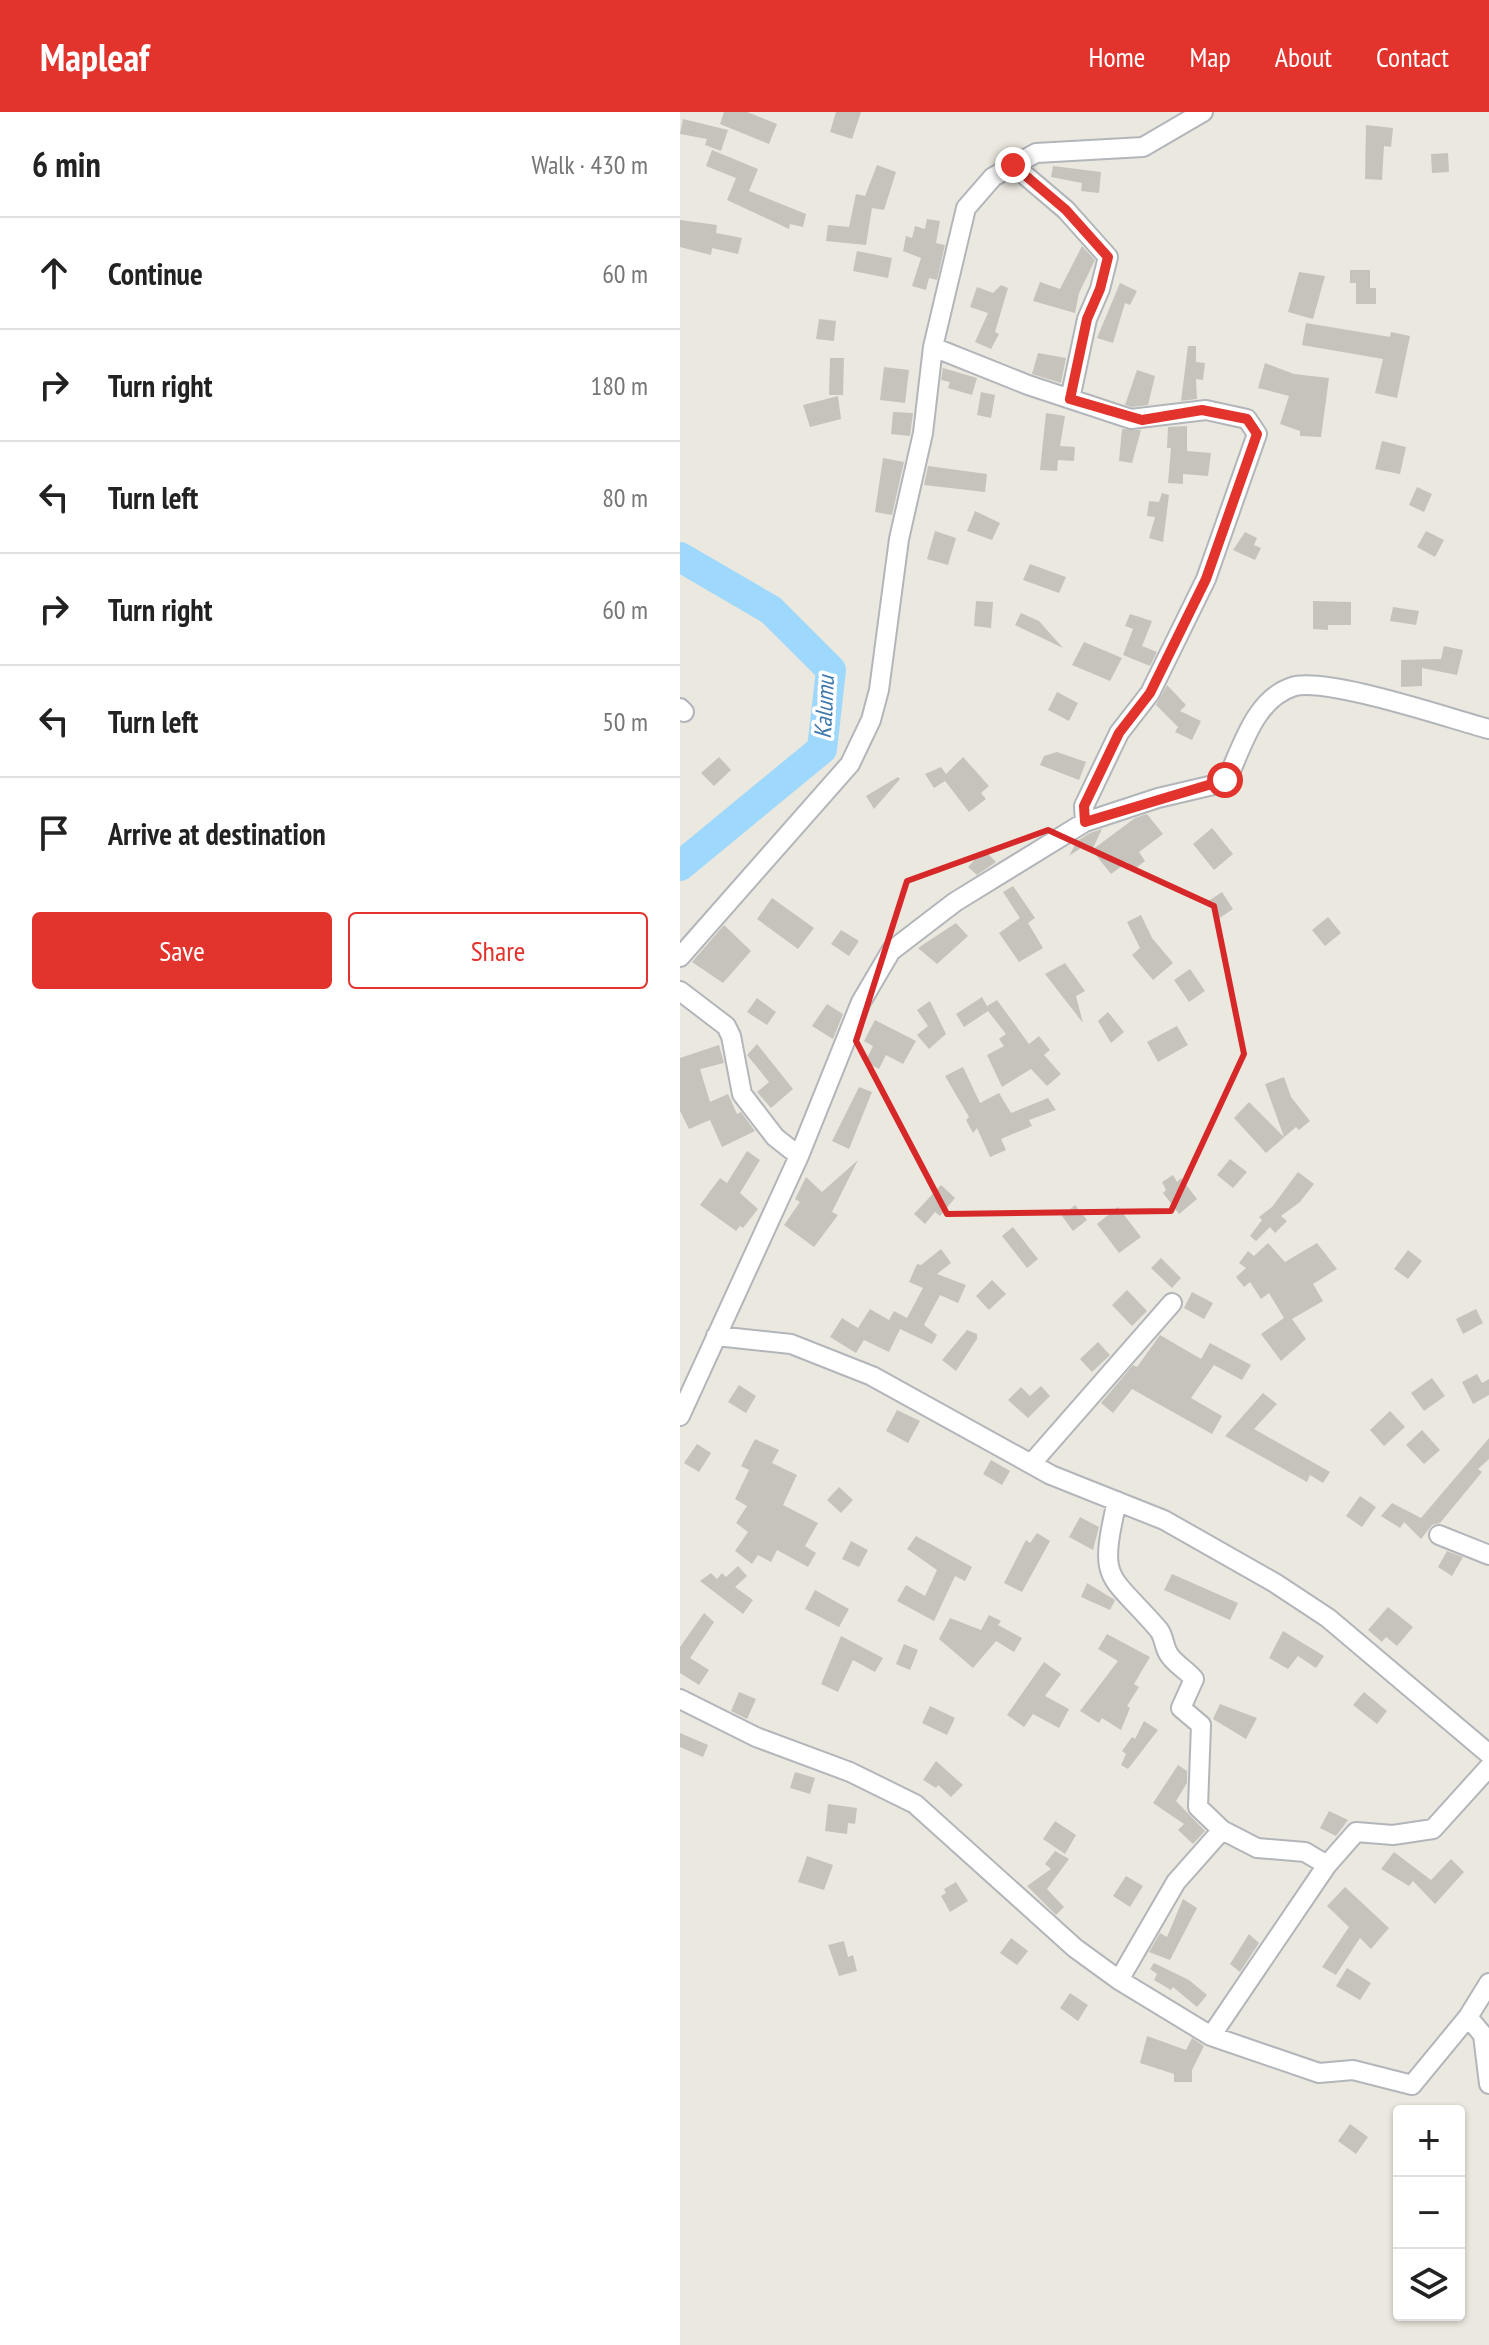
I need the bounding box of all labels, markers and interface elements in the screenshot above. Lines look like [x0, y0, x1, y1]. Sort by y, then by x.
text: Mapleaf [40, 32, 149, 81]
text: Home [1089, 38, 1145, 75]
text: Map [1189, 38, 1231, 75]
text: About [1275, 38, 1332, 75]
text: Contact [1376, 38, 1449, 75]
text: 6 min [32, 142, 101, 186]
route end [995, 147, 1031, 183]
text: Walk · 430 m [531, 148, 648, 181]
icon: ahead [32, 251, 76, 295]
text: Continue [108, 254, 203, 293]
text: 60 m [602, 257, 648, 290]
icon: right [32, 363, 76, 407]
text: Turn right [108, 366, 212, 405]
text: 180 m [590, 369, 648, 402]
icon: left [32, 475, 76, 519]
text: Turn left [108, 478, 198, 517]
text: 80 m [602, 481, 648, 514]
icon: right [32, 587, 76, 631]
text: Turn right [108, 590, 212, 629]
text: 60 m [602, 593, 648, 626]
water label: Kalumu [807, 673, 841, 739]
icon: left [32, 699, 76, 743]
text: Turn left [108, 702, 198, 741]
text: 50 m [602, 705, 648, 738]
route start [1207, 762, 1243, 798]
icon: arrive [32, 811, 76, 855]
text: Arrive at destination [108, 814, 326, 853]
button: Save [32, 912, 332, 989]
button: Share [348, 912, 648, 989]
map controls [1393, 2105, 1465, 2321]
button: + [1393, 2105, 1465, 2177]
button: − [1393, 2177, 1465, 2249]
button: layers [1393, 2249, 1465, 2321]

